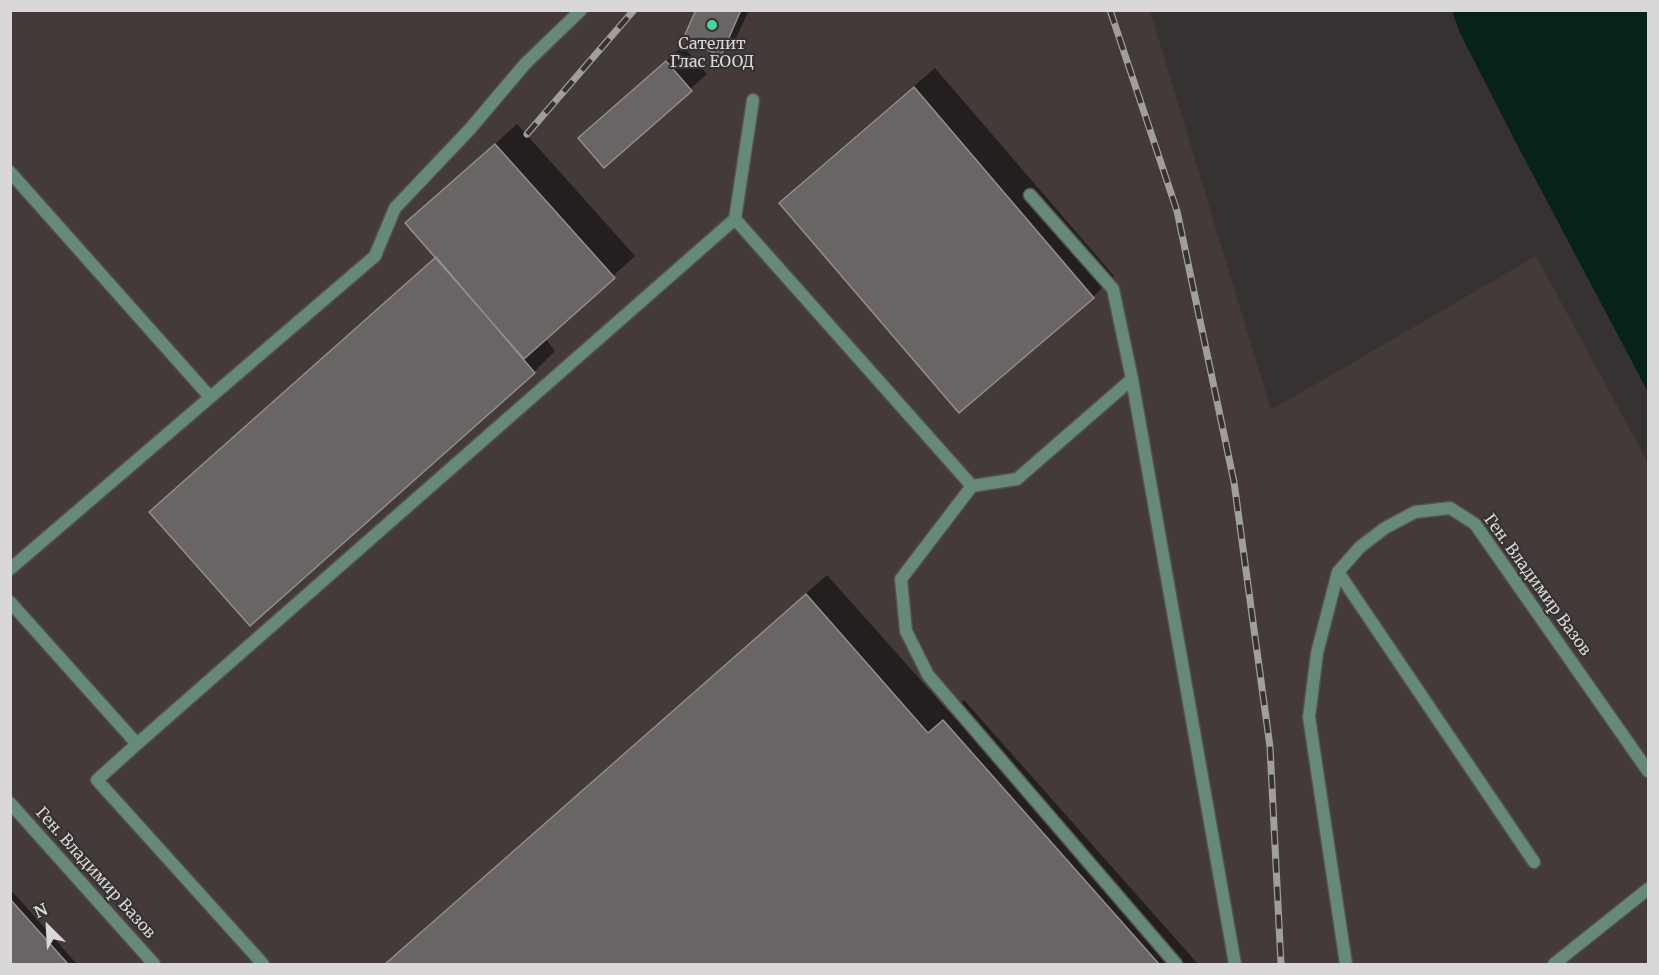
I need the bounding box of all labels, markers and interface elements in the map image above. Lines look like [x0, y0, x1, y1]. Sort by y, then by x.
marker: Сателит Глас ЕООД [705, 18, 719, 32]
place label: Сателит Глас ЕООД [670, 34, 754, 72]
street label: Ген. Владимир Вазов [1479, 511, 1595, 659]
street label: Ген. Владимир Вазов [31, 803, 159, 943]
north arrow [18, 897, 78, 957]
text: N [31, 899, 51, 922]

